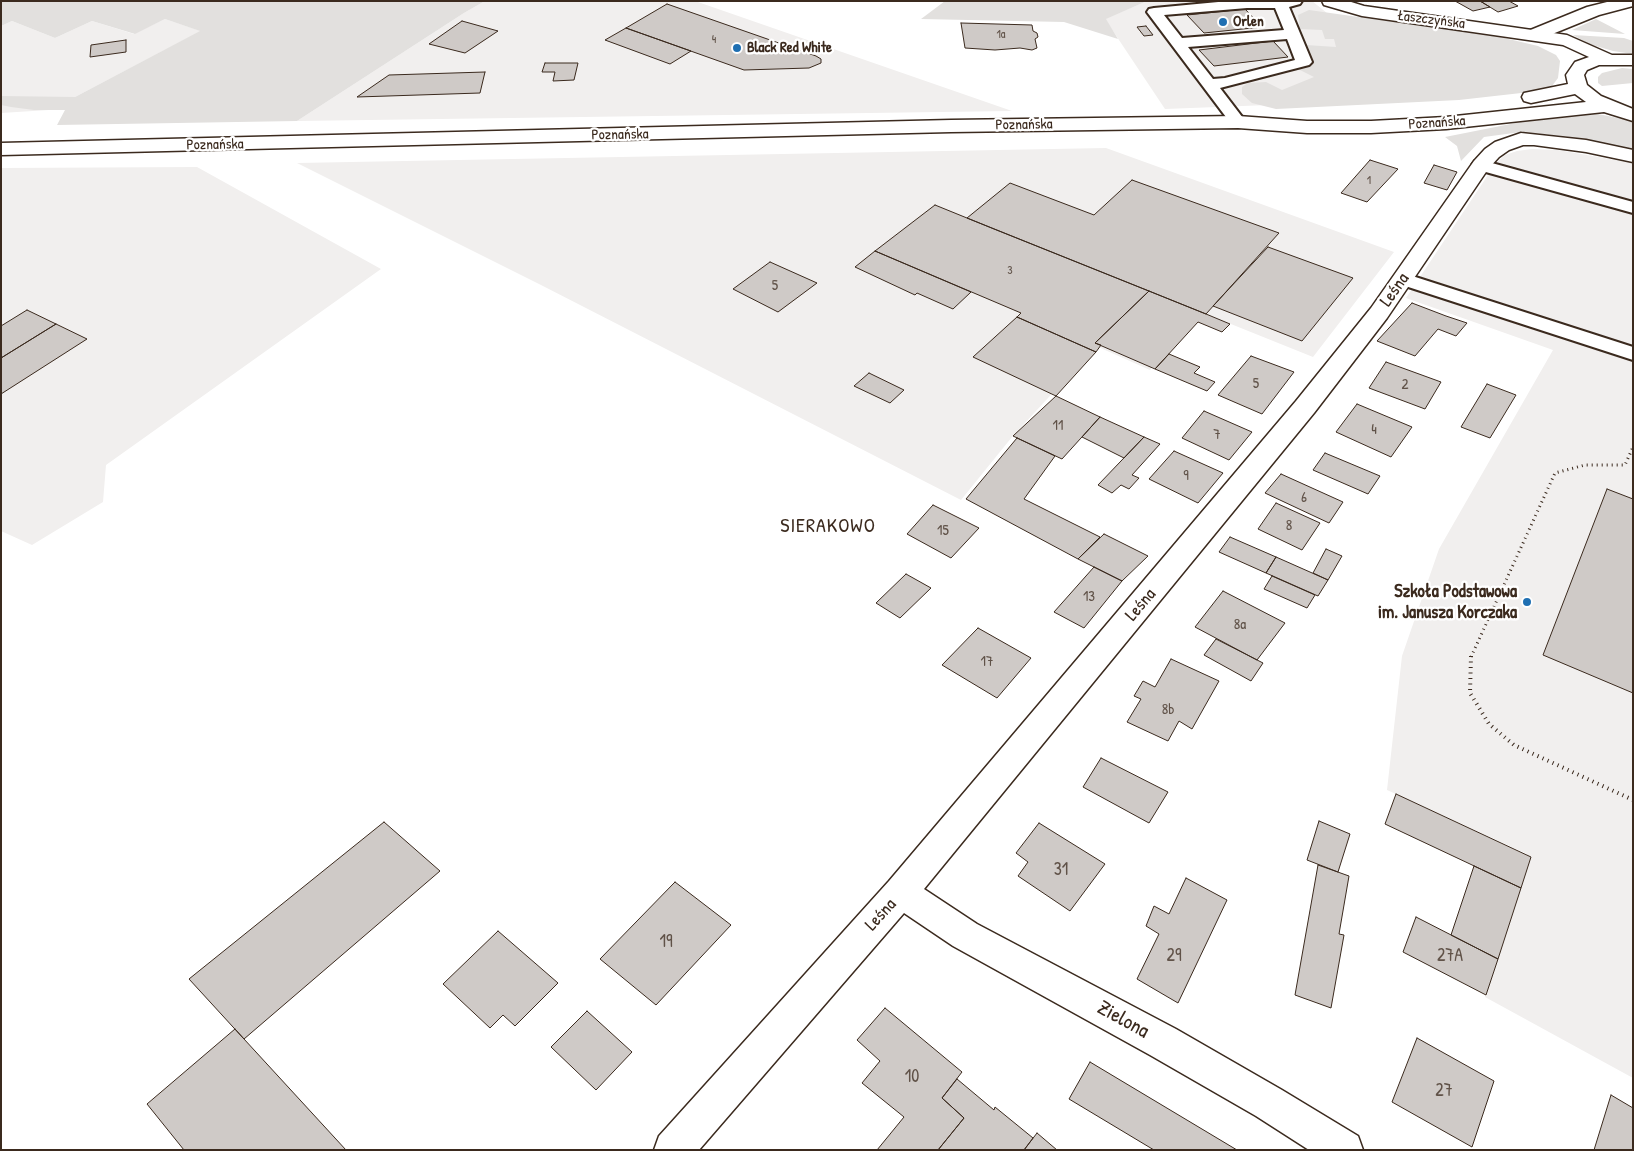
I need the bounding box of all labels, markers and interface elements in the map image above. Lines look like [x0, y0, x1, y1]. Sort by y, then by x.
street label: Łaszczyńska [1396, 7, 1466, 33]
place label: Orlen [1233, 13, 1264, 31]
marker: Orlen [1217, 16, 1229, 28]
house number: 1a [996, 28, 1006, 42]
house number: 4 [712, 33, 716, 47]
place label: Black Red White [747, 39, 832, 57]
marker: Black Red White [731, 42, 743, 54]
street label: Poznańska [1408, 112, 1466, 134]
street label: Poznańska [995, 116, 1053, 134]
street label: Poznańska [591, 126, 649, 144]
street label: Poznańska [186, 136, 244, 154]
house number: 1 [1367, 174, 1371, 188]
house number: 3 [1007, 264, 1013, 278]
street label: Leśna [1376, 269, 1414, 311]
house number: 5 [772, 277, 778, 295]
house number: 5 [1253, 375, 1259, 393]
house number: 2 [1401, 376, 1409, 394]
house number: 11 [1053, 417, 1063, 435]
house number: 4 [1371, 421, 1377, 439]
house number: 7 [1213, 426, 1221, 444]
house number: 9 [1183, 467, 1189, 485]
house number: 6 [1301, 489, 1307, 507]
district label: SIERAKOWO [779, 515, 877, 539]
house number: 8 [1286, 517, 1292, 535]
house number: 15 [937, 522, 949, 540]
place label: Szkoła Podstawowa im. Janusza Korczaka [1378, 581, 1517, 624]
street label: Leśna [1121, 584, 1161, 626]
house number: 13 [1083, 588, 1095, 606]
marker: Szkoła Podstawowa im. Janusza Korczaka [1521, 596, 1533, 608]
house number: 8a [1234, 616, 1246, 634]
house number: 17 [981, 653, 993, 671]
house number: 8b [1162, 701, 1174, 719]
house number: 31 [1054, 859, 1068, 881]
street label: Leśna [861, 894, 901, 936]
house number: 19 [659, 931, 673, 953]
house number: 29 [1166, 945, 1182, 967]
house number: 27A [1437, 945, 1463, 967]
street label: Zielona [1093, 996, 1153, 1044]
house number: 10 [905, 1066, 919, 1088]
house number: 27 [1435, 1080, 1453, 1102]

